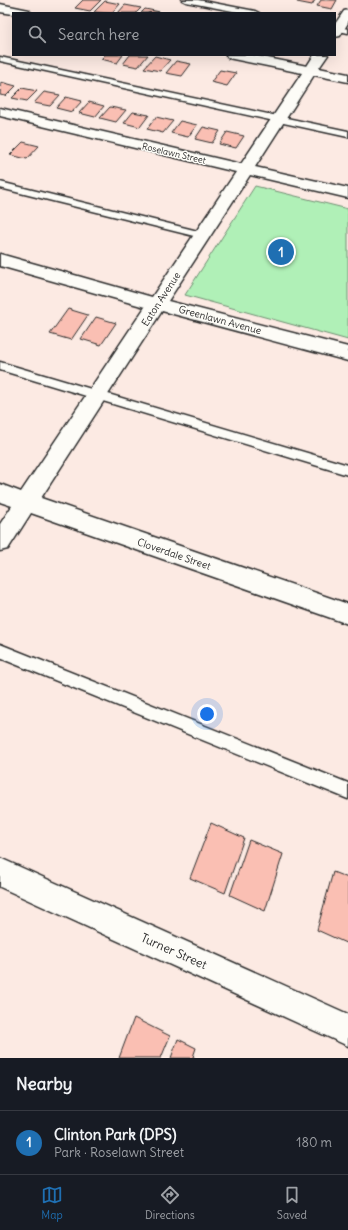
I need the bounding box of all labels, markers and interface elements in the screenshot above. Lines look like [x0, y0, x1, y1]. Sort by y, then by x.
search box [12, 12, 336, 56]
icon: search [26, 23, 48, 45]
text: Search here [58, 25, 139, 44]
street label: Roselawn Street [141, 140, 207, 166]
pin: 1 [268, 237, 294, 267]
street label: Eaton Avenue [139, 269, 183, 329]
street label: Greenlawn Avenue [177, 303, 263, 337]
street label: Cloverdale Street [136, 535, 213, 573]
your location [197, 704, 217, 724]
street label: Turner Street [139, 930, 209, 972]
text: Nearby [16, 1073, 72, 1095]
text: Clinton Park (DPS) [54, 1125, 177, 1144]
text: 1 [26, 1134, 32, 1151]
text: 180 m [296, 1134, 332, 1151]
text: Park · Roselawn Street [54, 1144, 184, 1161]
tab: Map [41, 1184, 63, 1222]
tab: Directions [145, 1184, 195, 1222]
tab: Saved [277, 1184, 307, 1222]

